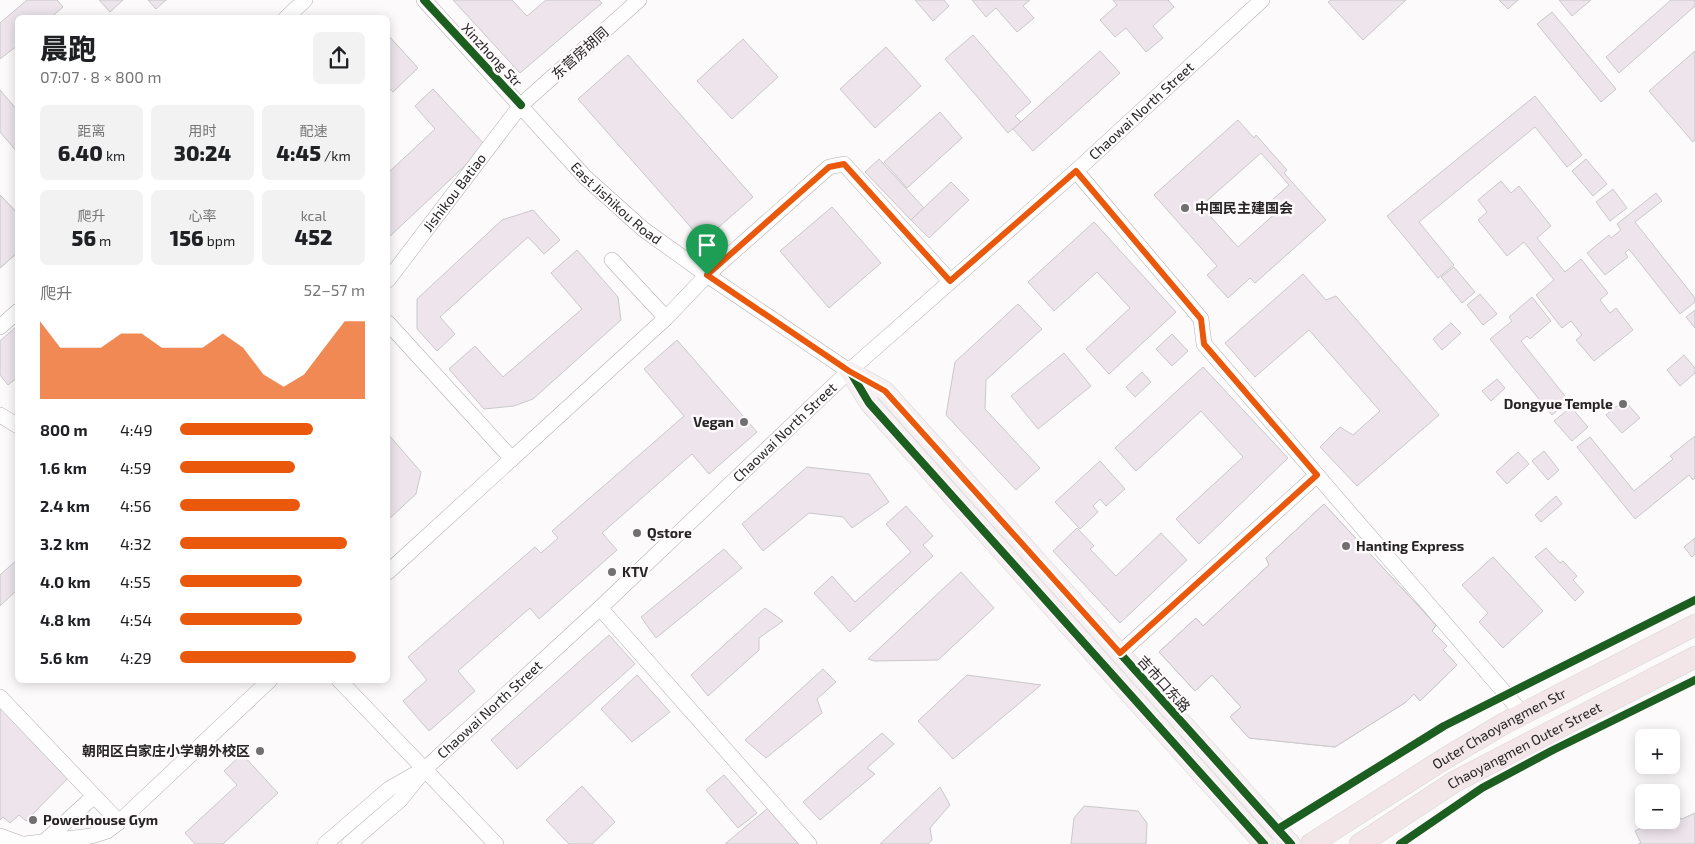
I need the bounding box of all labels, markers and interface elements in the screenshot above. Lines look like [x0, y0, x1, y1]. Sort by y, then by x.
street label: Xinzhong Str [458, 19, 527, 90]
street label: 东营房胡同 [548, 23, 611, 82]
text: 晨跑 [40, 31, 96, 65]
button: share [313, 32, 365, 84]
street label: Chaowai North Street [1085, 58, 1197, 163]
text: 07:07 · 8 × 800 m [40, 67, 162, 86]
text: 距离 [78, 122, 106, 139]
text: 用时 [189, 122, 217, 139]
text: 配速 [300, 122, 328, 139]
text: 6.40 [58, 140, 103, 165]
text: 30:24 [174, 140, 231, 165]
text: 4:45 [276, 140, 321, 165]
text: km [103, 147, 125, 164]
text: /km [321, 147, 351, 164]
street label: Jishikou Batiao [419, 150, 489, 235]
street label: East Jishikou Road [567, 158, 665, 248]
place label: 中国民主建国会 [1195, 199, 1293, 216]
marker: 中国民主建国会 [1179, 202, 1191, 214]
text: 爬升 [78, 207, 106, 224]
text: 心率 [189, 207, 217, 224]
text: kcal [301, 207, 326, 224]
text: 452 [295, 224, 332, 249]
pin [686, 224, 728, 275]
text: 56 [72, 225, 96, 250]
text: 156 [170, 225, 204, 250]
icon: arrive [693, 231, 721, 259]
text: m [96, 232, 111, 249]
text: bpm [204, 232, 235, 249]
text: 52–57 m [304, 280, 365, 299]
text: 爬升 [40, 283, 72, 302]
street label: Chaowai North Street [729, 379, 840, 485]
place label: Dongyue Temple [1504, 395, 1613, 412]
marker: Dongyue Temple [1617, 398, 1629, 410]
place label: Vegan [693, 413, 734, 430]
marker: Vegan [738, 416, 750, 428]
text: 800 m [40, 420, 88, 439]
text: 4:49 [120, 420, 153, 439]
text: 1.6 km [40, 458, 87, 477]
text: 4:59 [120, 458, 151, 477]
text: 2.4 km [40, 496, 90, 515]
text: 4:56 [120, 496, 151, 515]
place label: Qstore [647, 524, 692, 542]
marker: Qstore [631, 527, 643, 539]
text: 3.2 km [40, 534, 89, 553]
text: 4:32 [120, 534, 152, 553]
place label: Hanting Express [1356, 537, 1464, 554]
marker: Hanting Express [1340, 540, 1352, 552]
place label: KTV [622, 563, 648, 580]
marker: KTV [606, 566, 618, 578]
text: 4.0 km [40, 572, 91, 591]
text: 4:55 [120, 572, 151, 591]
text: 4.8 km [40, 610, 91, 629]
text: 4:54 [120, 610, 152, 629]
text: 5.6 km [40, 648, 89, 667]
text: 4:29 [120, 648, 152, 667]
street label: 吉市口东路 [1135, 652, 1194, 715]
street label: Chaowai North Street [433, 657, 545, 762]
street label: Outer Chaoyangmen Str [1429, 684, 1569, 772]
street label: Chaoyangmen Outer Street [1444, 698, 1604, 792]
map controls [1635, 729, 1680, 829]
button: + [1635, 729, 1680, 774]
place label: 朝阳区白家庄小学朝外校区 [82, 742, 250, 759]
marker: 朝阳区白家庄小学朝外校区 [254, 745, 266, 757]
button: − [1635, 784, 1680, 829]
place label: Powerhouse Gym [43, 811, 158, 828]
marker: Powerhouse Gym [27, 814, 39, 826]

